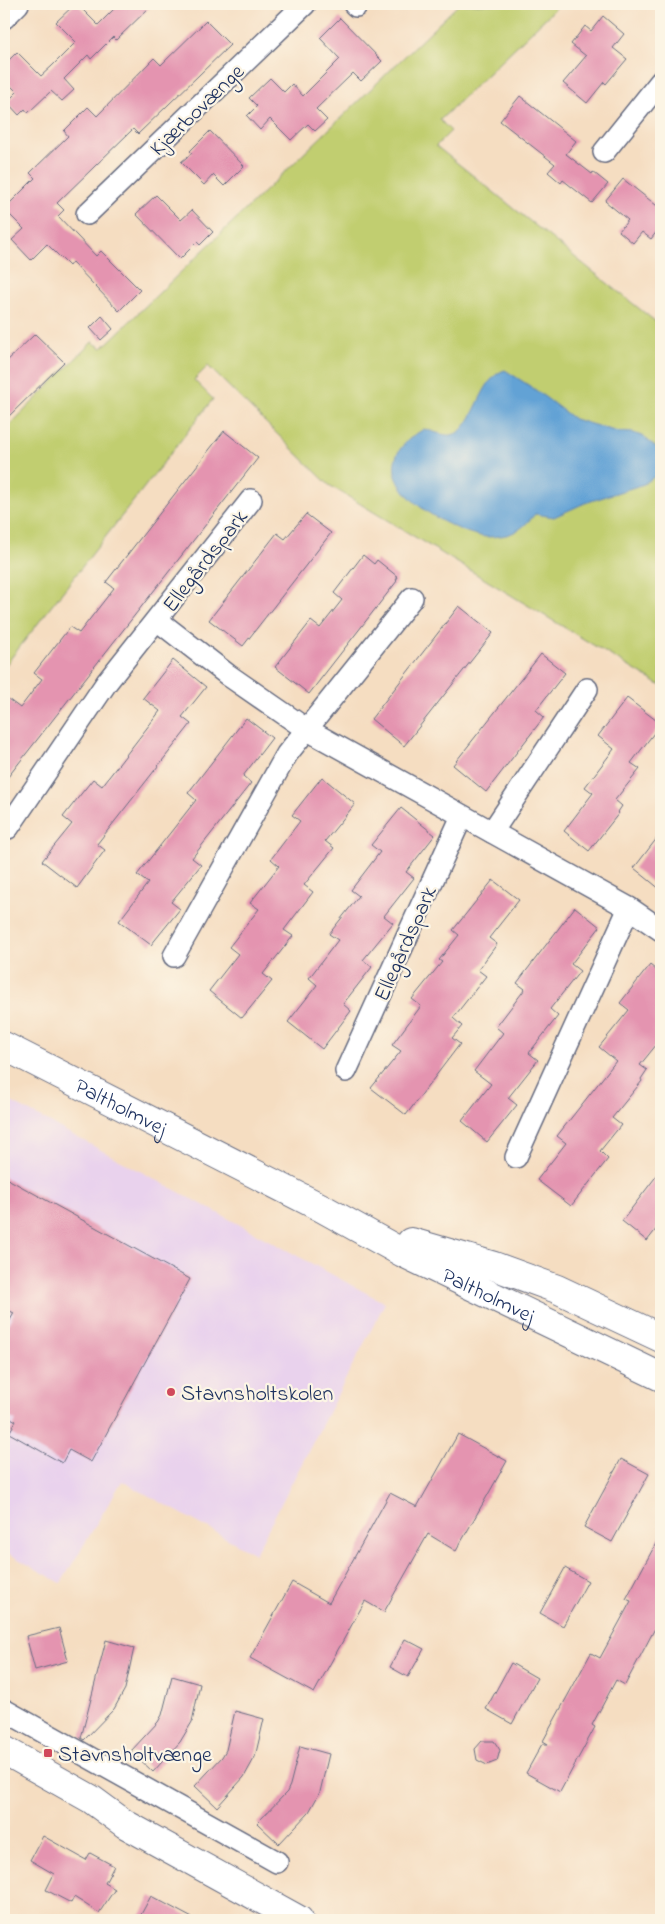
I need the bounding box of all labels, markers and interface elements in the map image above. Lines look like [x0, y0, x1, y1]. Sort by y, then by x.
street label: Kjærbovænge [143, 57, 254, 165]
street label: Ellegårdspark [156, 503, 258, 621]
street label: Ellegårdspark [367, 881, 447, 1007]
street label: Paltholmvej [69, 1072, 173, 1146]
street label: Paltholmvej [436, 1261, 540, 1333]
place label: Stavnsholtskolen [181, 1379, 333, 1411]
marker: Stavnsholtskolen [165, 1386, 177, 1398]
place label: Stavnsholtvænge [58, 1740, 212, 1773]
marker: Stavnsholtvænge [42, 1747, 54, 1759]

